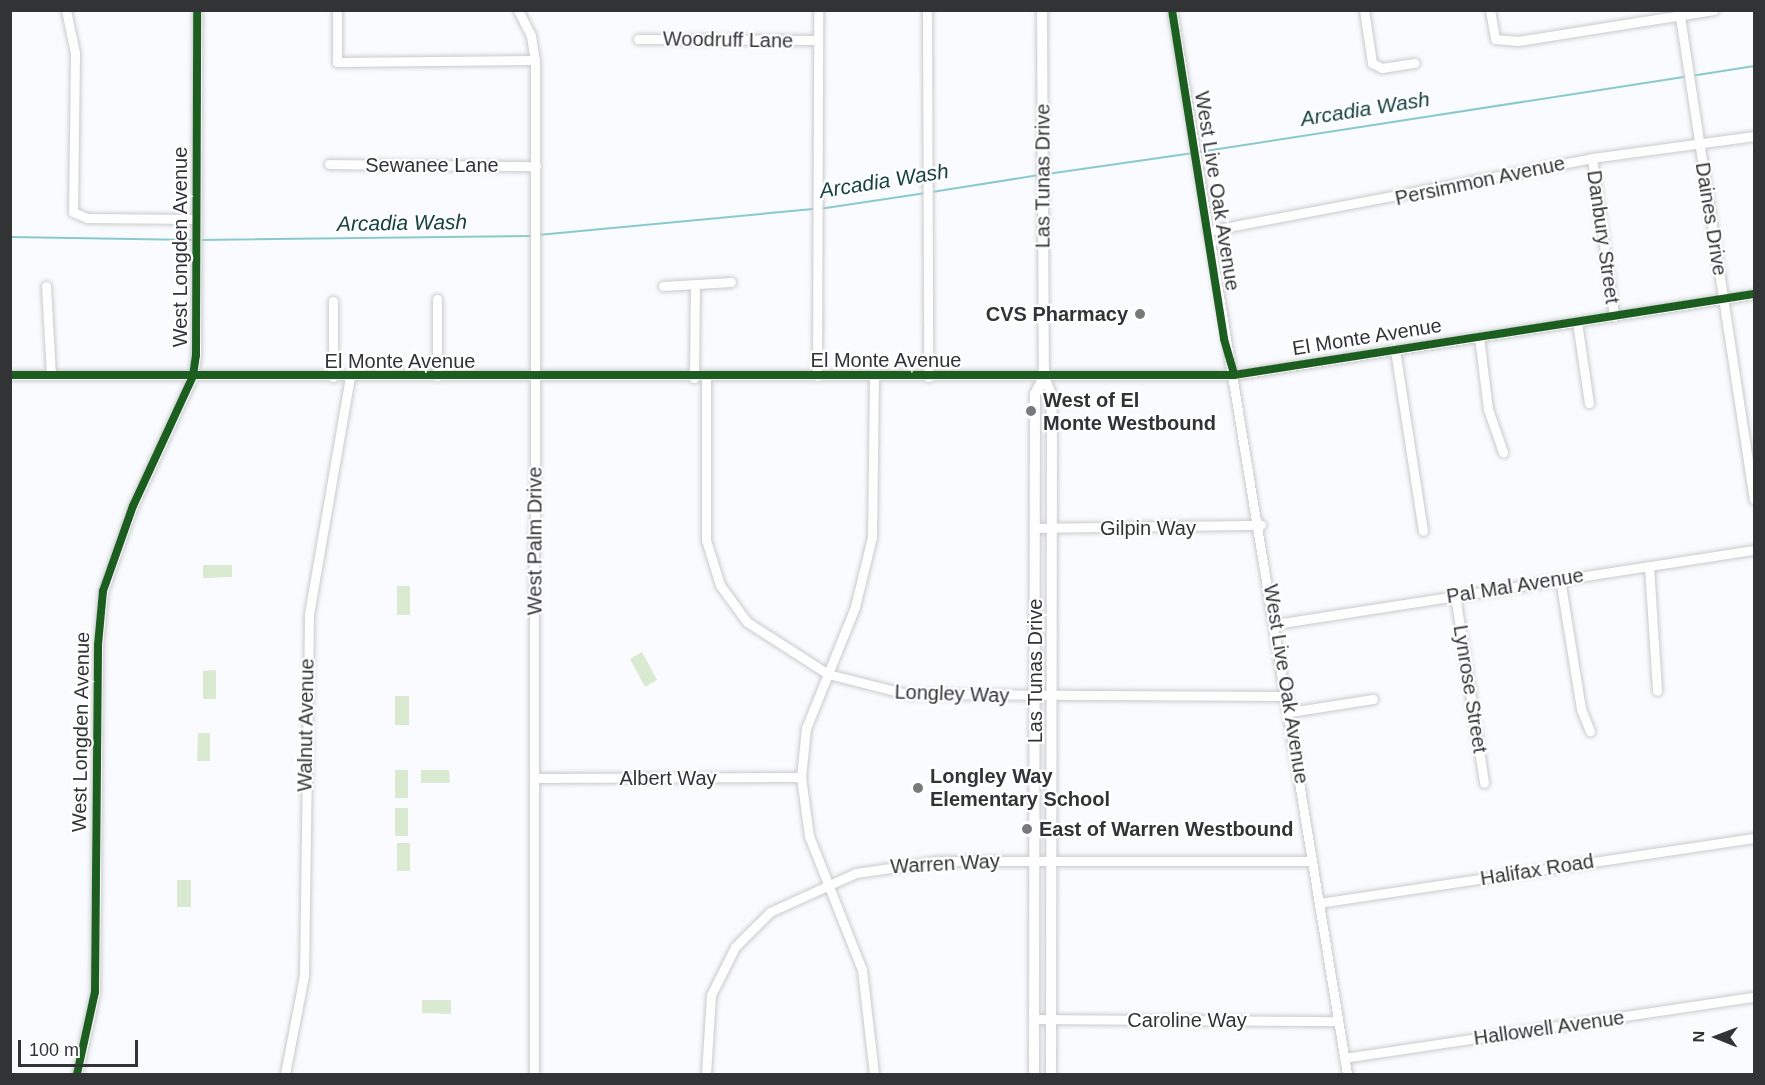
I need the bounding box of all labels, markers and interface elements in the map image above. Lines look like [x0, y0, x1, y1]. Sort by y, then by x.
street label: Woodruff Lane [663, 27, 793, 53]
water label: Arcadia Wash [1299, 86, 1431, 132]
street label: West Live Oak Avenue [1189, 89, 1245, 293]
street label: Las Tunas Drive [1031, 104, 1055, 248]
street label: West Longden Avenue [168, 146, 192, 348]
street label: Persimmon Avenue [1392, 151, 1568, 211]
street label: Sewanee Lane [365, 153, 499, 177]
water label: Arcadia Wash [818, 158, 950, 204]
street label: Daines Drive [1690, 161, 1732, 277]
street label: Danbury Street [1582, 169, 1624, 305]
water label: Arcadia Wash [337, 209, 467, 237]
place label: CVS Pharmacy [986, 302, 1128, 326]
marker: CVS Pharmacy [1133, 307, 1147, 321]
street label: El Monte Avenue [1290, 313, 1444, 361]
street label: El Monte Avenue [810, 348, 962, 372]
street label: El Monte Avenue [324, 349, 476, 373]
place label: West of El Monte Westbound [1043, 388, 1216, 435]
marker: West of El Monte Westbound [1024, 404, 1038, 418]
street label: West Palm Drive [523, 467, 547, 615]
street label: Gilpin Way [1100, 516, 1196, 540]
street label: Pal Mal Avenue [1444, 563, 1586, 609]
street label: West Live Oak Avenue [1258, 582, 1314, 786]
street label: Las Tunas Drive [1023, 599, 1047, 743]
street label: Lynrose Street [1448, 623, 1492, 755]
street label: West Longden Avenue [67, 631, 95, 833]
street label: Walnut Avenue [293, 658, 319, 792]
street label: Longley Way [894, 680, 1010, 708]
place label: Longley Way Elementary School [930, 765, 1110, 812]
street label: Albert Way [619, 766, 717, 790]
marker: Longley Way Elementary School [911, 781, 925, 795]
place label: East of Warren Westbound [1039, 817, 1293, 841]
marker: East of Warren Westbound [1020, 822, 1034, 836]
street label: Warren Way [890, 849, 1000, 879]
street label: Halifax Road [1479, 849, 1595, 891]
street label: Hallowell Avenue [1472, 1005, 1626, 1051]
north arrow [1687, 1007, 1747, 1067]
street label: Caroline Way [1127, 1008, 1247, 1032]
scale bar [21, 1028, 141, 1066]
text: N [1690, 1031, 1707, 1043]
text: 100 m [29, 1040, 79, 1060]

